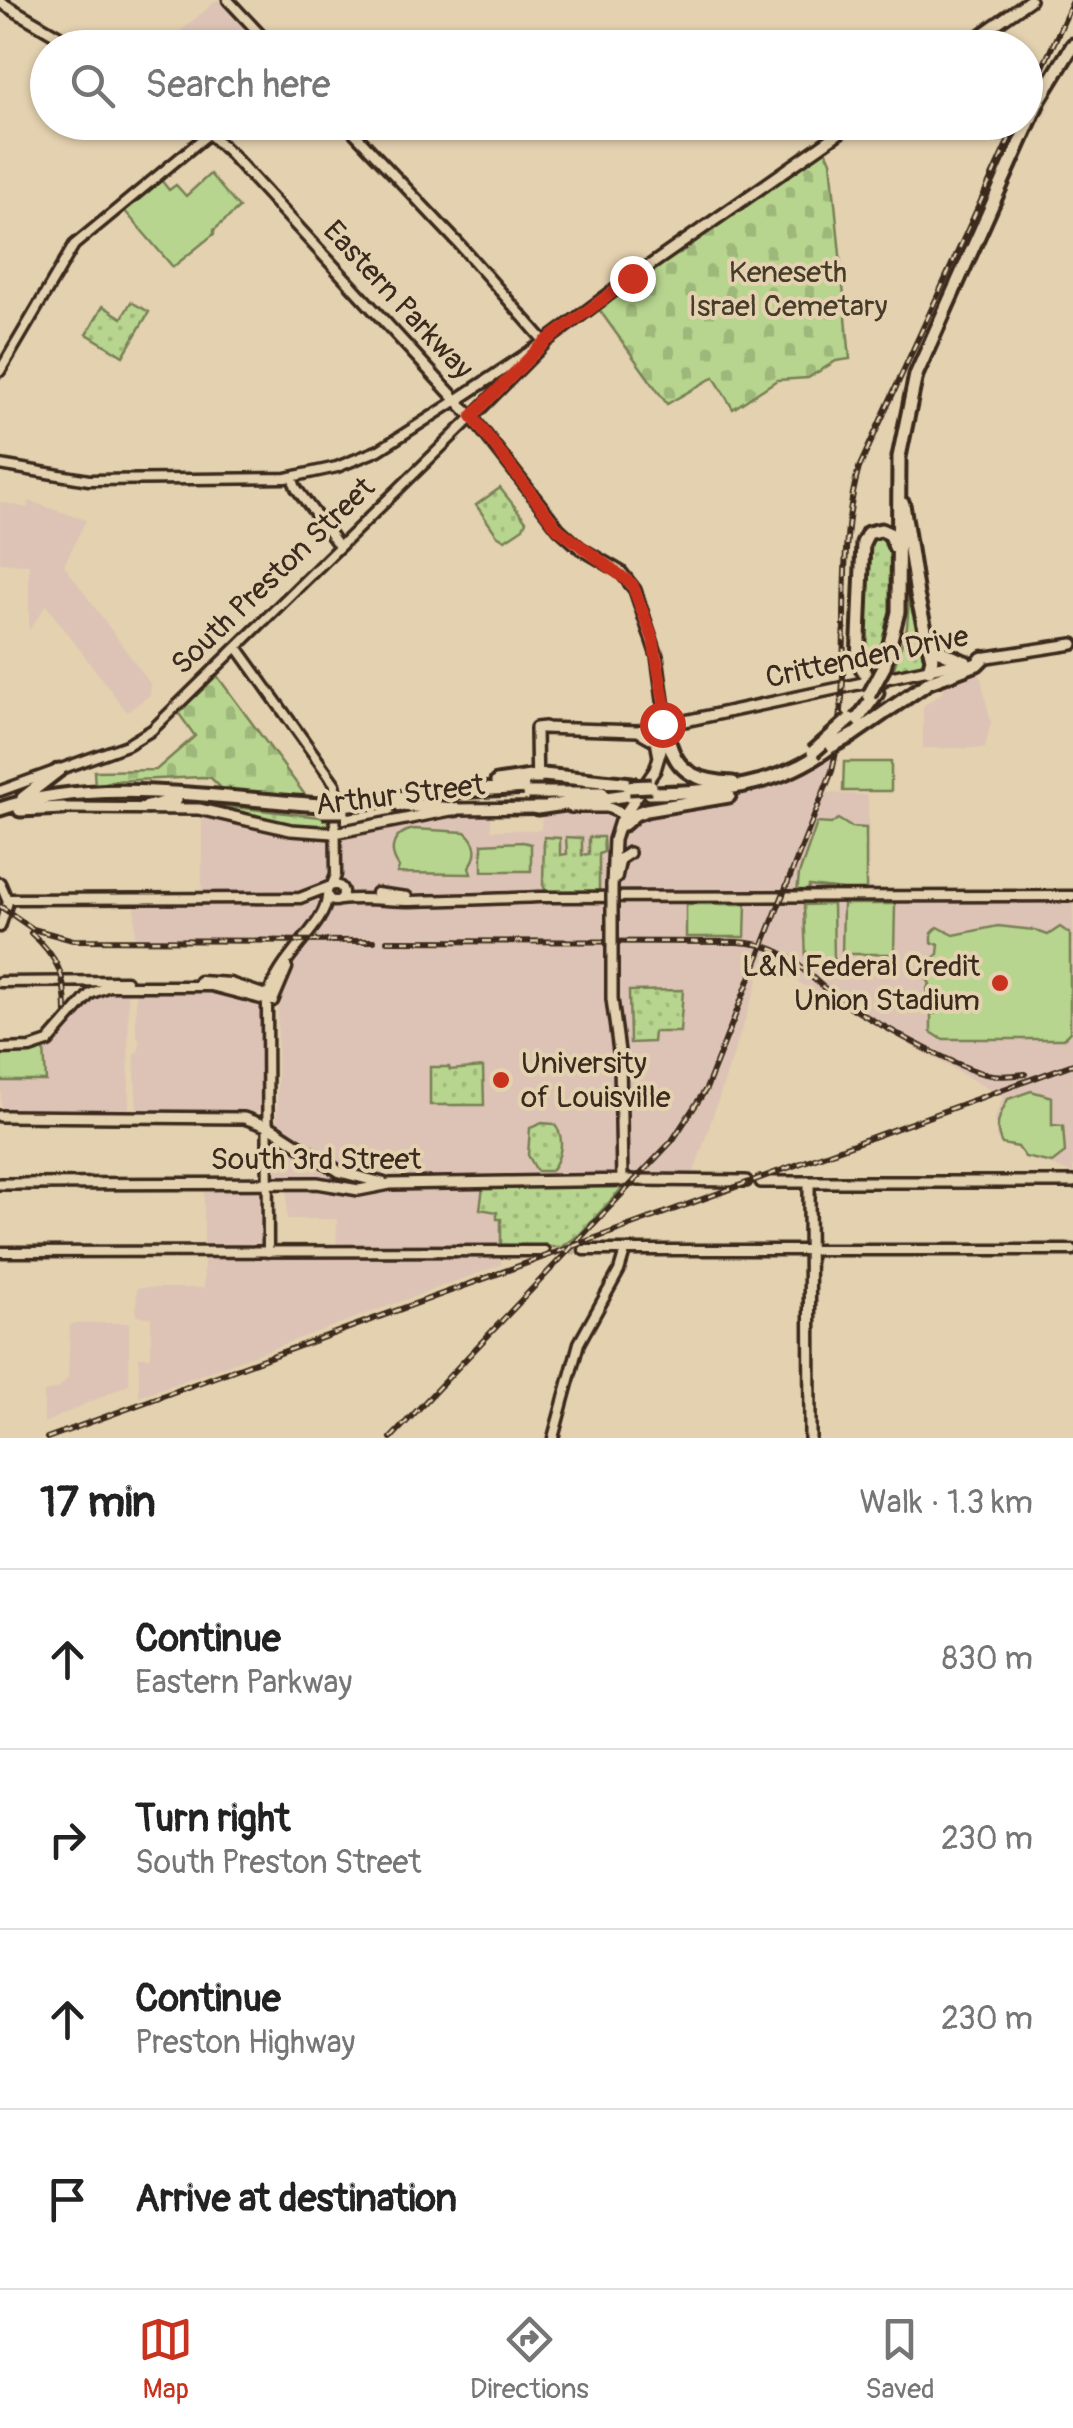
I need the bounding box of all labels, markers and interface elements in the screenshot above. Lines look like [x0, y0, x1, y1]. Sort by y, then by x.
search box [30, 30, 1043, 140]
icon: search [65, 58, 120, 113]
text: Search here [145, 61, 331, 109]
street label: Eastern Parkway [315, 213, 481, 387]
park label: Keneseth Israel Cemetary [689, 254, 888, 325]
route end [610, 256, 656, 302]
street label: South Preston Street [164, 469, 383, 683]
street label: Crittenden Drive [762, 617, 972, 697]
route start [640, 702, 686, 748]
street label: Arthur Street [313, 766, 488, 824]
place label: L&N Federal Credit Union Stadium [742, 948, 981, 1019]
marker: L&N Federal Credit Union Stadium [989, 972, 1011, 994]
place label: University of Louisville [521, 1045, 671, 1116]
marker: University of Louisville [490, 1069, 512, 1091]
street label: South 3rd Street [211, 1141, 422, 1178]
text: 17 min [40, 1477, 156, 1529]
text: Walk · 1.3 km [860, 1483, 1033, 1523]
text: Continue [135, 1615, 281, 1663]
icon: ahead [40, 1632, 95, 1687]
text: 830 m [942, 1639, 1033, 1679]
text: Eastern Parkway [135, 1663, 352, 1703]
text: Turn right [135, 1795, 290, 1843]
icon: right [40, 1812, 95, 1867]
text: 230 m [941, 1819, 1033, 1859]
text: South Preston Street [135, 1843, 421, 1883]
text: Continue [135, 1975, 281, 2023]
icon: ahead [40, 1992, 95, 2047]
text: 230 m [941, 1999, 1033, 2039]
text: Preston Highway [135, 2023, 355, 2063]
icon: arrive [40, 2172, 95, 2227]
text: Arrive at destination [135, 2175, 457, 2223]
tab: Map [138, 2312, 193, 2407]
tab: Directions [470, 2312, 589, 2407]
tab: Saved [865, 2312, 935, 2407]

